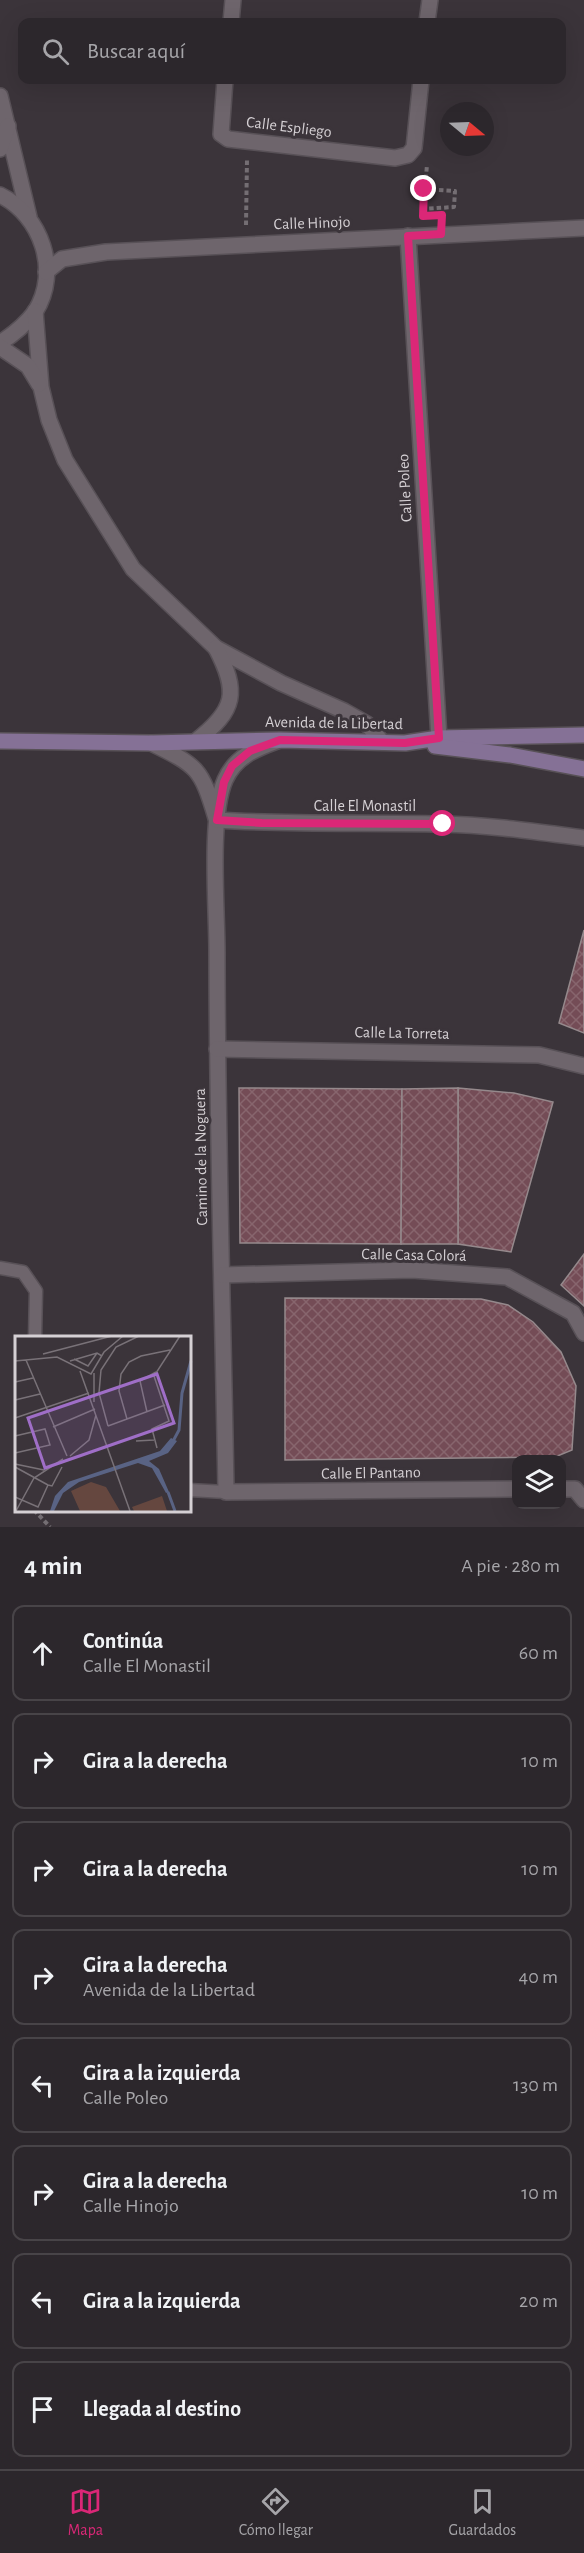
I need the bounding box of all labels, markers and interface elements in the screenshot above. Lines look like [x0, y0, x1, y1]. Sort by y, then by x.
search box [18, 18, 566, 84]
icon: search [39, 35, 72, 68]
text: Buscar aquí [87, 40, 185, 62]
north arrow [440, 102, 494, 156]
street label: Calle Espliego [245, 114, 333, 140]
route end [410, 175, 436, 201]
street label: Calle Hinojo [273, 214, 351, 233]
street label: Calle Poleo [395, 453, 415, 523]
street label: Avenida de la Libertad [265, 714, 403, 732]
street label: Calle El Monastil [314, 798, 416, 814]
route start [429, 810, 455, 836]
street label: Calle La Torreta [354, 1024, 450, 1042]
street label: Camino de la Noguera [192, 1088, 210, 1226]
street label: Calle Casa Colorá [361, 1246, 467, 1264]
inset map [15, 1336, 190, 1512]
map controls [512, 1455, 566, 1509]
button: layers [512, 1455, 566, 1509]
street label: Calle El Pantano [321, 1464, 421, 1482]
text: 4 min [24, 1553, 83, 1579]
text: A pie · 280 m [461, 1556, 560, 1576]
text: Continúa [83, 1630, 163, 1652]
icon: ahead [26, 1637, 59, 1670]
text: 60 m [519, 1643, 558, 1663]
text: Calle El Monastil [83, 1656, 211, 1676]
icon: right [26, 1745, 59, 1778]
text: Gira a la derecha [83, 1750, 228, 1772]
text: 10 m [521, 1751, 558, 1771]
icon: right [26, 1853, 59, 1886]
text: Gira a la derecha [83, 1858, 228, 1880]
text: 10 m [521, 1859, 558, 1879]
text: Gira a la derecha [83, 1954, 228, 1976]
icon: right [26, 1961, 59, 1994]
text: 40 m [519, 1967, 558, 1987]
text: Avenida de la Libertad [83, 1980, 255, 2000]
text: Gira a la izquierda [83, 2062, 241, 2084]
icon: left [26, 2069, 59, 2102]
text: 130 m [513, 2075, 558, 2095]
text: Calle Poleo [83, 2088, 168, 2108]
text: Gira a la derecha [83, 2170, 228, 2192]
icon: right [26, 2177, 59, 2210]
text: 10 m [521, 2183, 558, 2203]
text: Calle Hinojo [83, 2196, 179, 2216]
icon: left [26, 2285, 59, 2318]
text: Gira a la izquierda [83, 2290, 241, 2312]
text: 20 m [519, 2291, 558, 2311]
icon: arrive [26, 2393, 59, 2426]
text: Llegada al destino [83, 2398, 241, 2420]
tab: Mapa [68, 2485, 103, 2540]
tab: Cómo llegar [239, 2485, 313, 2540]
tab: Guardados [449, 2485, 516, 2540]

